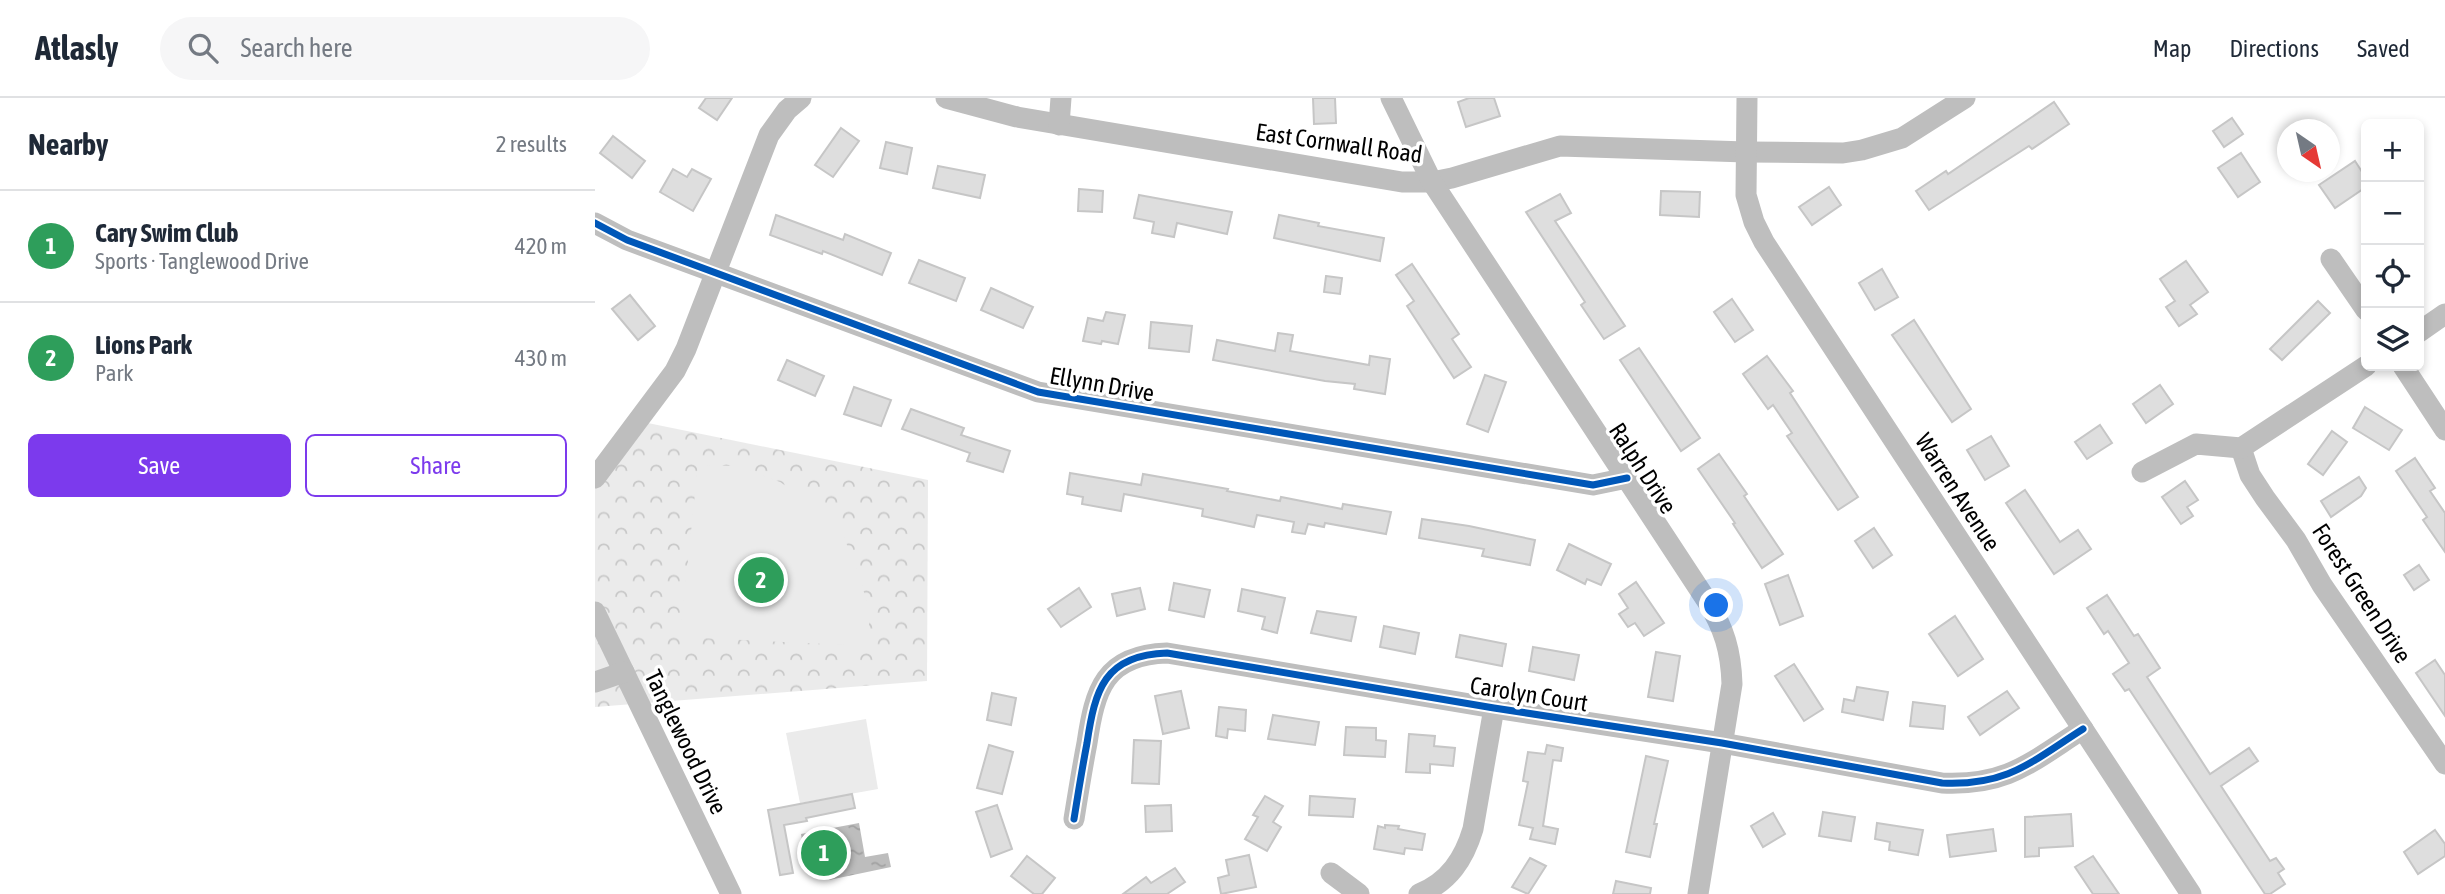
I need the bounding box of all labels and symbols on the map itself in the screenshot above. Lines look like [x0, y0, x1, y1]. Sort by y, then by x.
street label: East Cornwall Road [1254, 118, 1424, 168]
north arrow [2277, 119, 2340, 182]
street label: Ellynn Drive [1048, 362, 1156, 406]
street label: Ralph Drive [1604, 418, 1682, 518]
street label: Warren Avenue [1910, 428, 2006, 556]
street label: Forest Green Drive [2307, 519, 2417, 667]
pin: 2 [738, 554, 784, 606]
your location [1699, 588, 1733, 622]
street label: Tanglewood Drive [640, 666, 732, 818]
street label: Carolyn Court [1468, 671, 1590, 717]
pin: 1 [801, 827, 847, 879]

